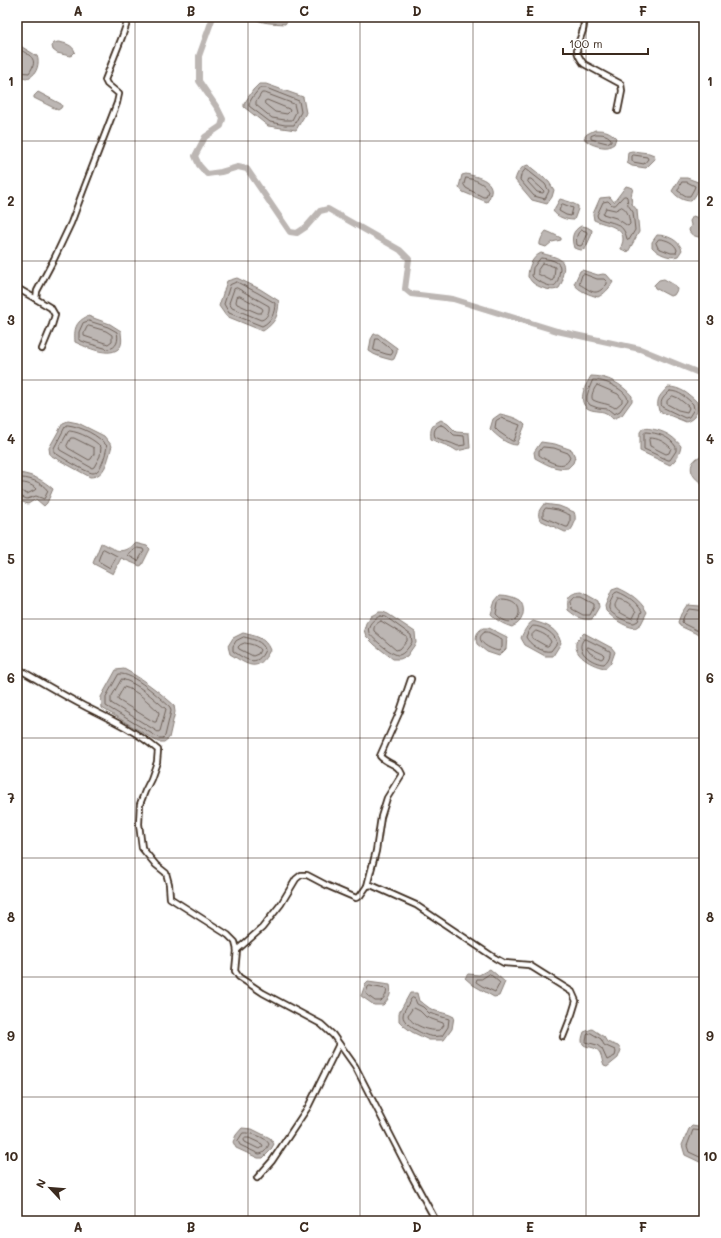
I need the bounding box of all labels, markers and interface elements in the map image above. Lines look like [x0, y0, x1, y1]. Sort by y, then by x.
text: A [73, 2, 83, 19]
text: B [187, 2, 196, 19]
text: C [299, 2, 309, 19]
text: D [412, 2, 422, 19]
text: E [526, 2, 534, 19]
text: F [639, 2, 647, 19]
scale bar [563, 30, 648, 56]
text: 100 m [569, 35, 603, 51]
text: 1 [8, 72, 14, 89]
text: 1 [707, 72, 713, 89]
text: 2 [7, 192, 15, 209]
text: 2 [706, 192, 714, 209]
text: 3 [7, 311, 15, 328]
text: 3 [706, 311, 714, 328]
text: 4 [7, 430, 15, 447]
text: 4 [706, 430, 714, 447]
text: 5 [7, 550, 15, 567]
text: 5 [706, 550, 714, 567]
text: 6 [7, 669, 15, 686]
text: 6 [706, 669, 714, 686]
text: 7 [7, 789, 15, 806]
text: 7 [706, 789, 714, 806]
text: 8 [7, 908, 15, 925]
text: 8 [706, 908, 714, 925]
text: 9 [7, 1027, 15, 1044]
text: 9 [706, 1027, 714, 1044]
text: 10 [4, 1147, 18, 1164]
text: 10 [703, 1147, 717, 1164]
north arrow [30, 1168, 70, 1208]
text: N [32, 1176, 49, 1190]
text: A [73, 1218, 83, 1235]
text: B [187, 1218, 196, 1235]
text: C [299, 1218, 309, 1235]
text: D [412, 1218, 422, 1235]
text: E [526, 1218, 534, 1235]
text: F [639, 1218, 647, 1235]

